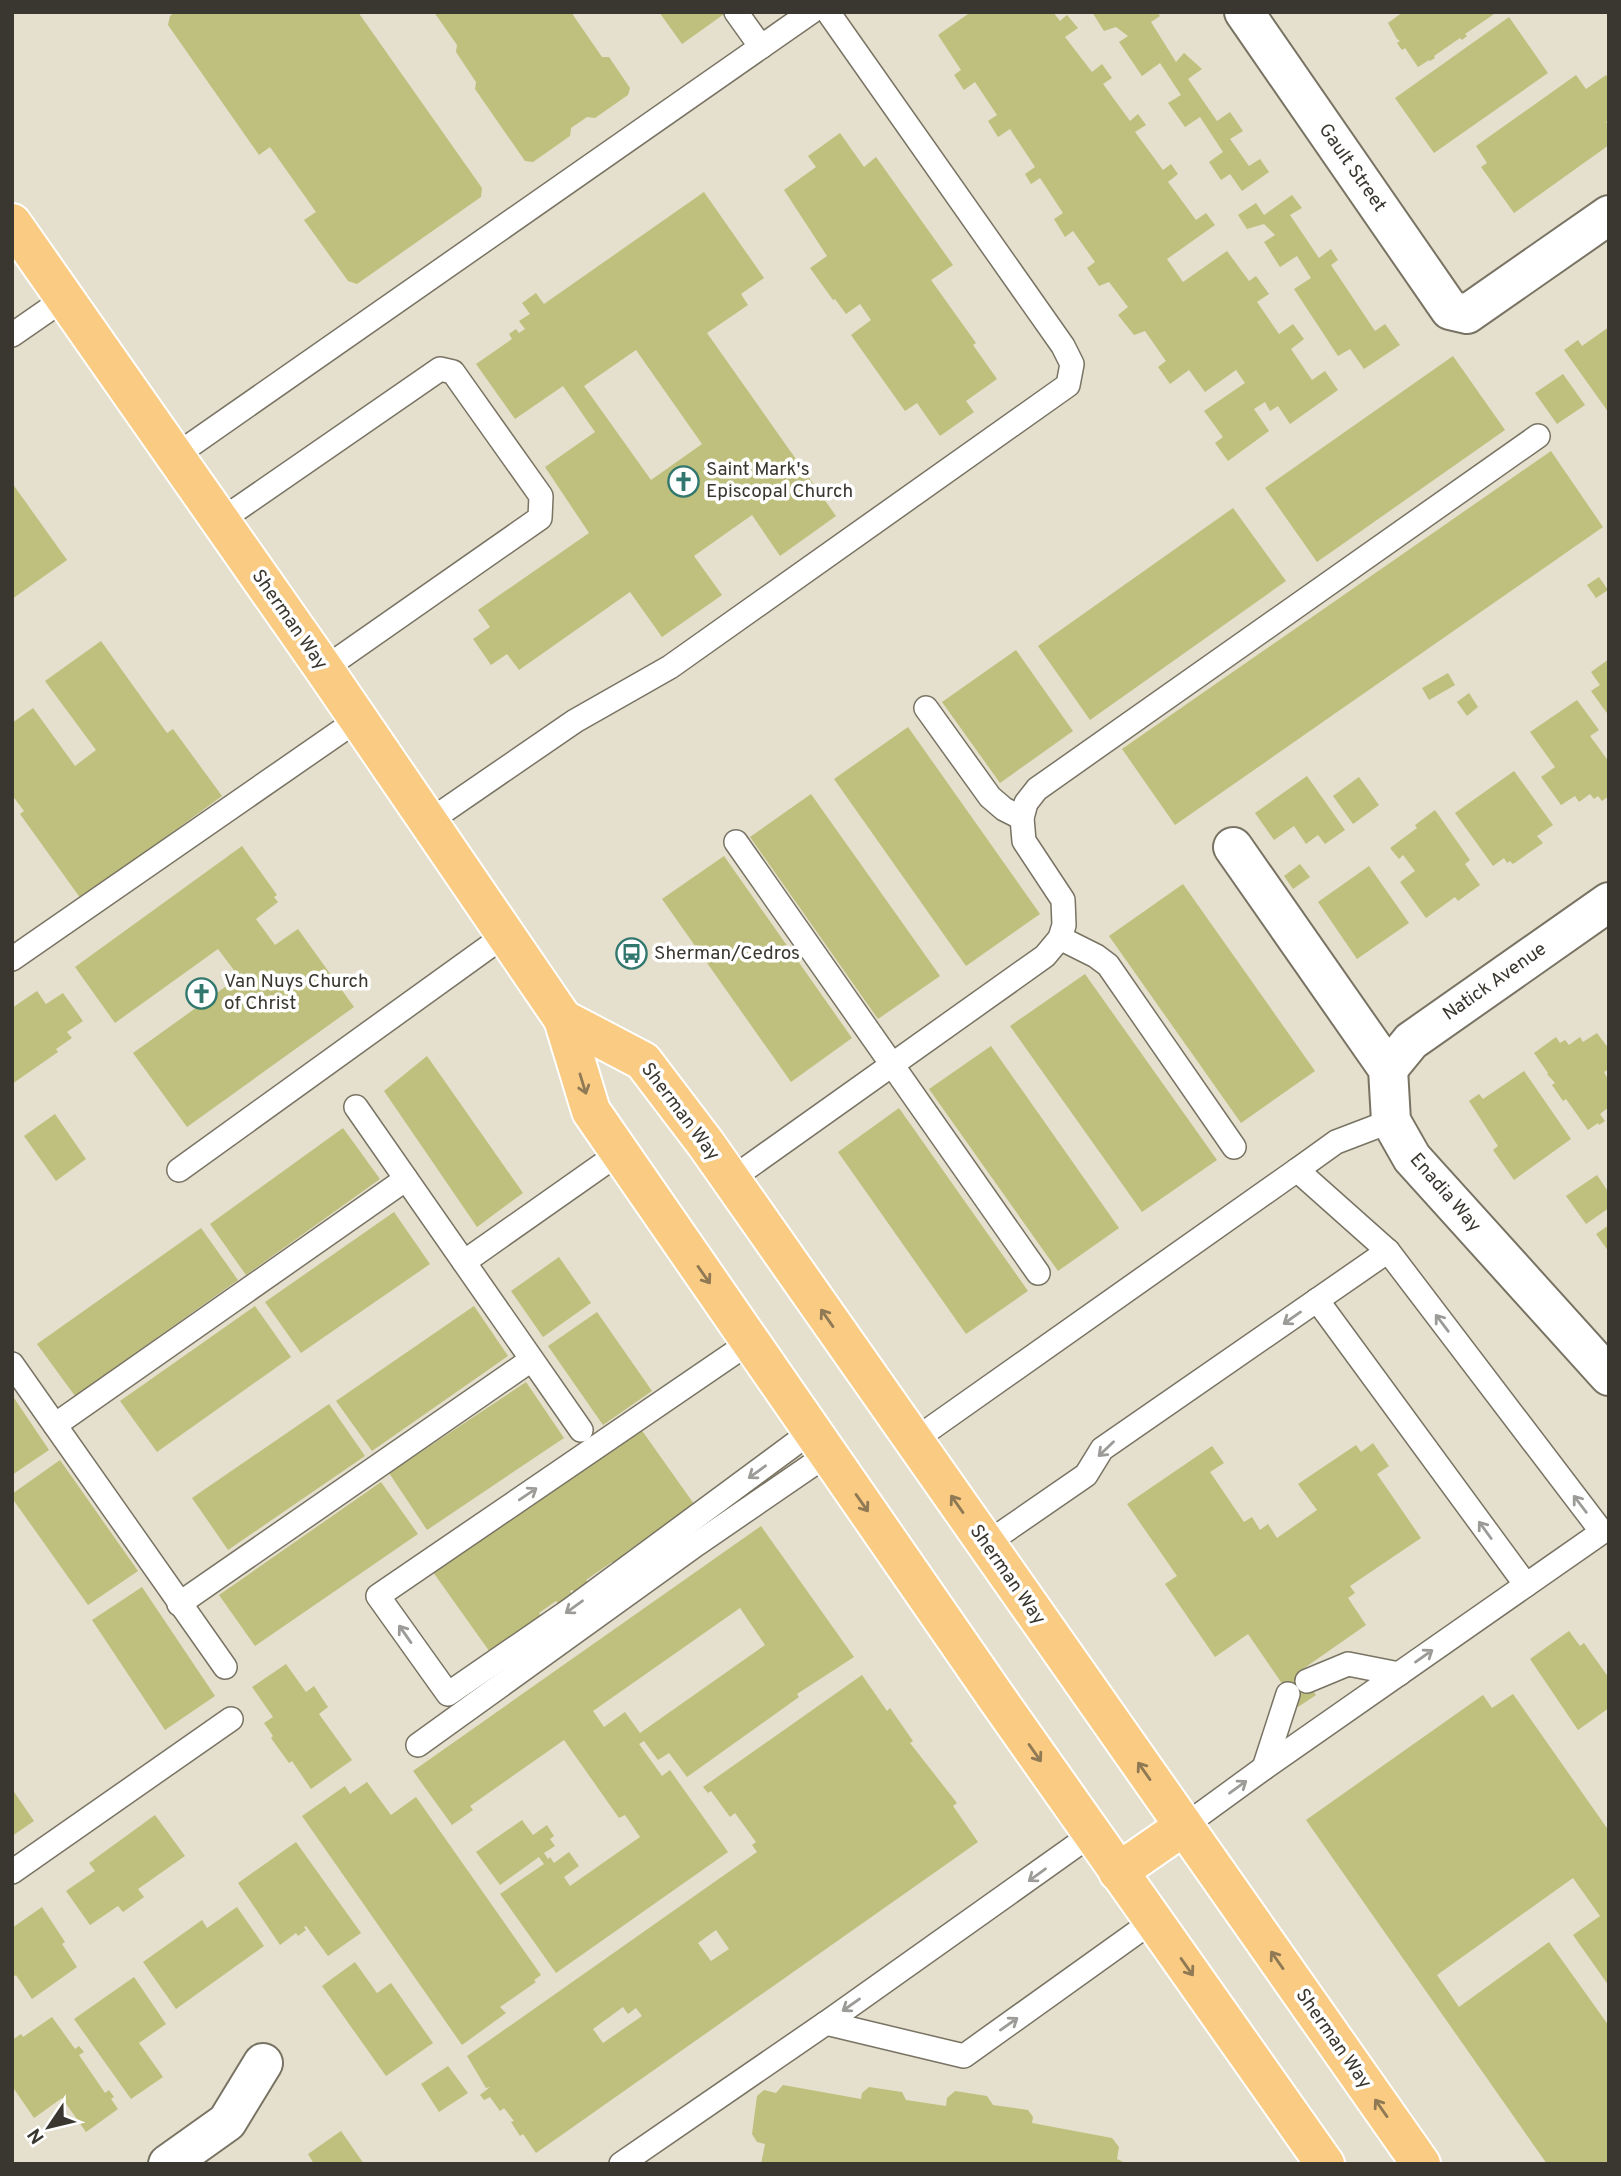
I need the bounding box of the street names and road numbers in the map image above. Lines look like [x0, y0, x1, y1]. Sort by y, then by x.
street label: Gault Street [1313, 119, 1391, 217]
street label: Sherman Way [246, 565, 332, 675]
street label: Natick Avenue [1439, 937, 1551, 1027]
street label: Sherman Way [635, 1058, 725, 1166]
street label: Enadia Way [1404, 1148, 1486, 1238]
street label: Sherman Way [964, 1520, 1050, 1630]
street label: Sherman Way [1290, 1984, 1376, 2094]

